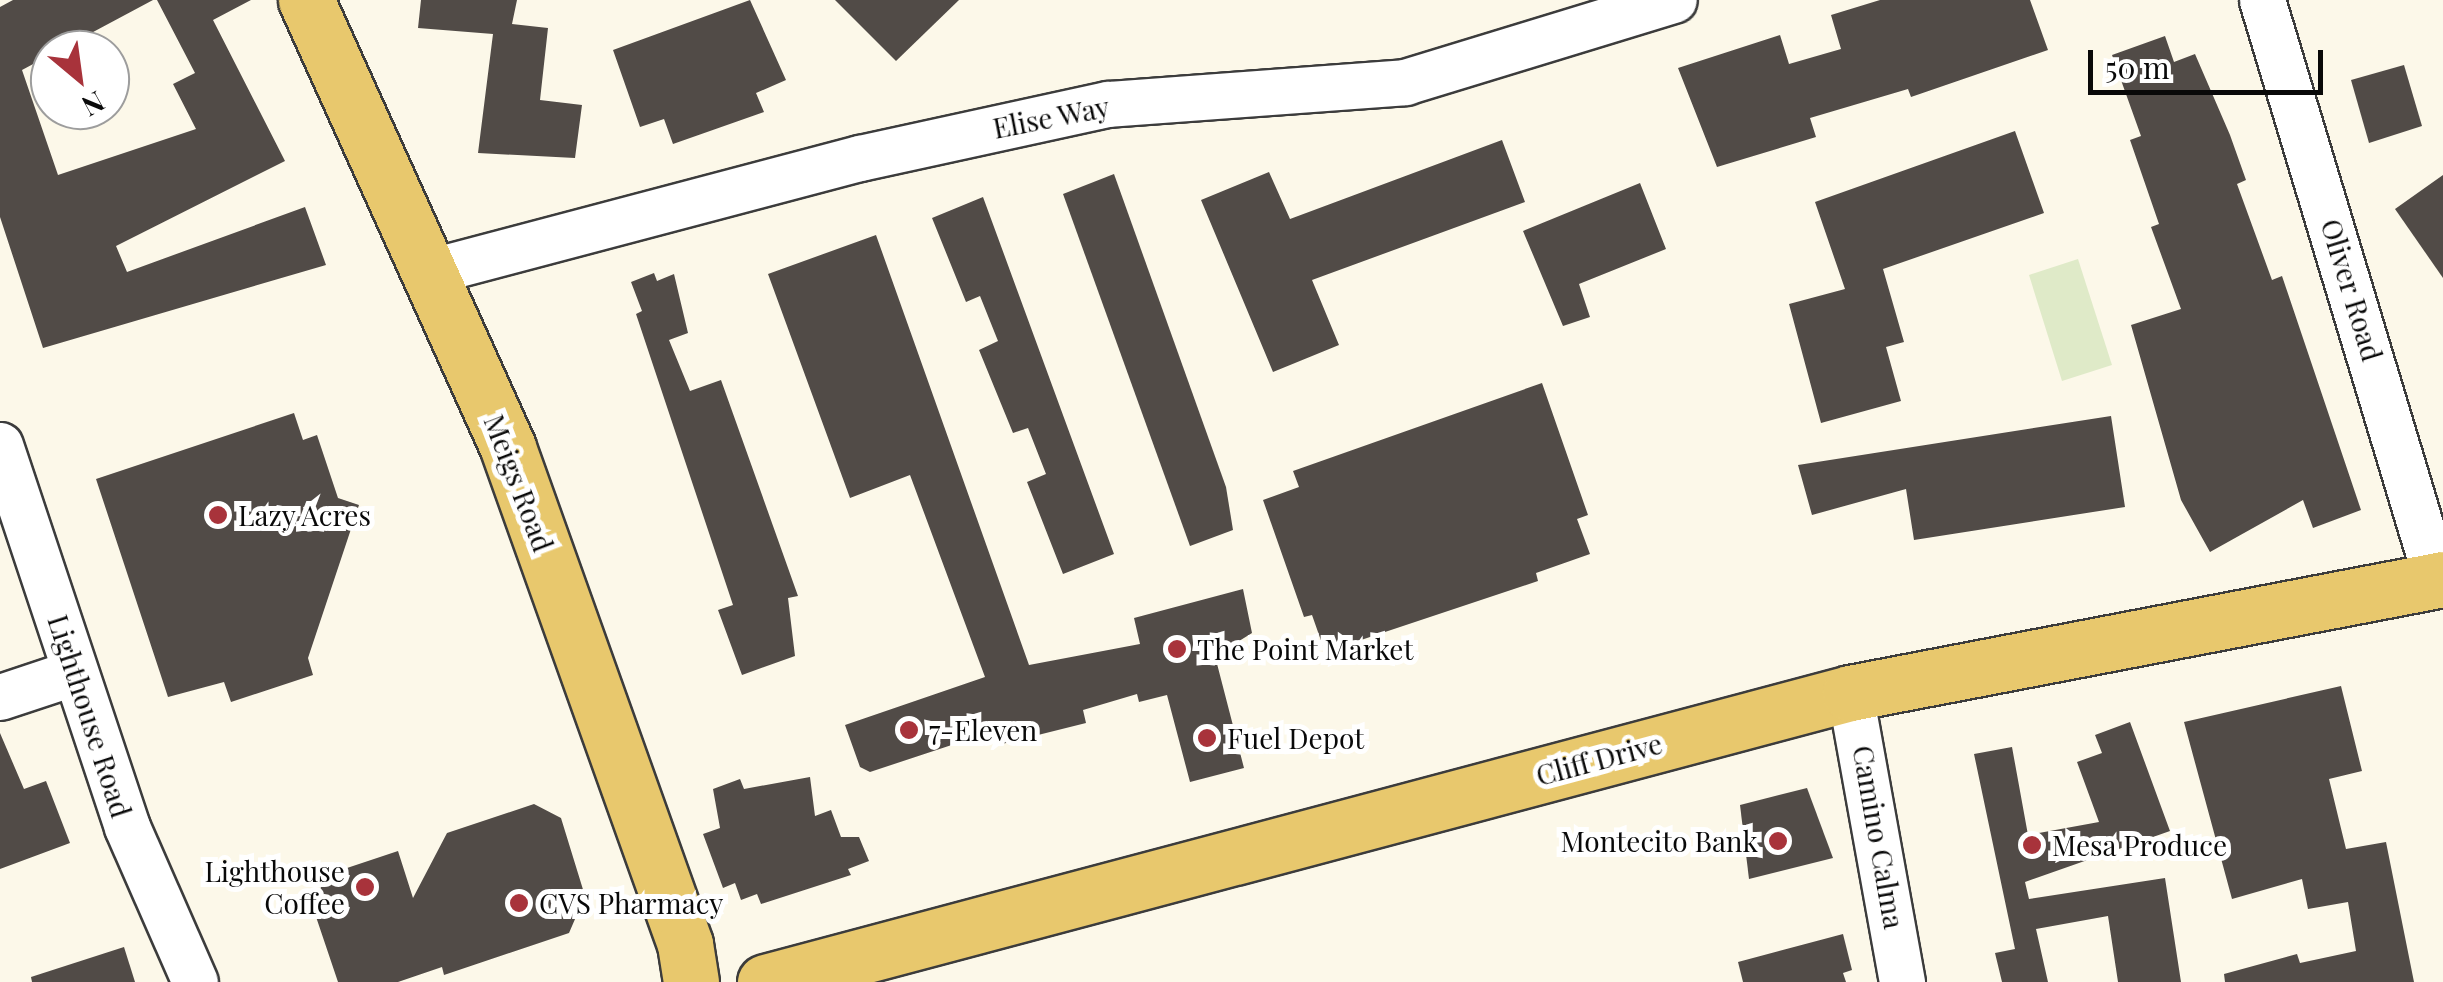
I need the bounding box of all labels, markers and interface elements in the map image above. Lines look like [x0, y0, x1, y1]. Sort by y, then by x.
north arrow [30, 30, 130, 130]
scale bar [2093, 30, 2328, 92]
text: 50 m [2105, 47, 2170, 87]
text: N [76, 84, 112, 126]
street label: Elise Way [990, 89, 1112, 145]
street label: Oliver Road [2314, 215, 2390, 365]
street label: Meigs Road [477, 410, 561, 556]
place label: Lazy Acres [238, 498, 373, 532]
marker: Lazy Acres [207, 504, 229, 526]
street label: Lighthouse Road [41, 610, 139, 822]
place label: The Point Market [1197, 632, 1414, 666]
marker: The Point Market [1166, 638, 1188, 660]
place label: 7-Eleven [929, 713, 1037, 747]
marker: 7-Eleven [898, 719, 920, 741]
place label: Fuel Depot [1227, 721, 1364, 755]
street label: Cliff Drive [1532, 726, 1666, 792]
marker: Fuel Depot [1196, 727, 1218, 749]
street label: Camino Calma [1846, 743, 1912, 931]
place label: Montecito Bank [1560, 824, 1758, 858]
place label: Mesa Produce [2052, 828, 2227, 862]
marker: Montecito Bank [1767, 830, 1789, 852]
marker: Mesa Produce [2021, 834, 2043, 856]
place label: Lighthouse Coffee [204, 854, 345, 920]
marker: Lighthouse Coffee [354, 876, 376, 898]
place label: CVS Pharmacy [539, 886, 723, 920]
marker: CVS Pharmacy [508, 892, 530, 914]

